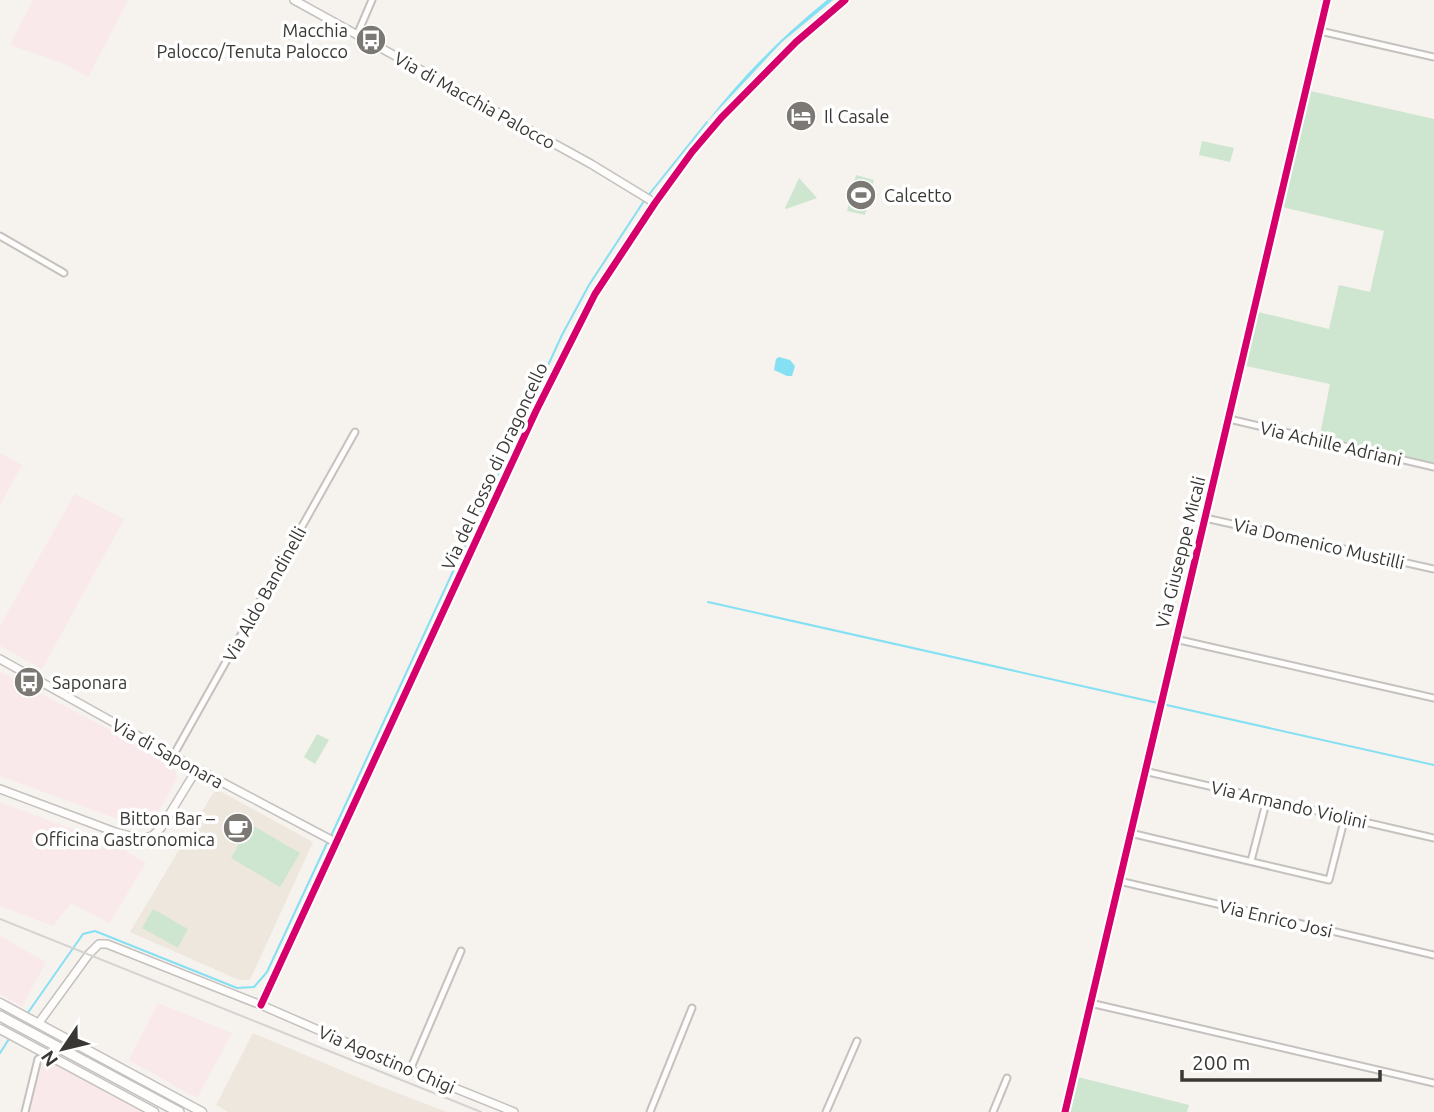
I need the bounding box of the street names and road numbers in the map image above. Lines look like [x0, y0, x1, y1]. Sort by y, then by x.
street label: Via di Macchia Palocco [391, 47, 559, 153]
street label: Via del Fosso di Dragoncello [437, 359, 551, 573]
street label: Via Achille Adriani [1258, 417, 1404, 469]
street label: Via Giuseppe Micali [1151, 474, 1209, 630]
street label: Via Domenico Mustilli [1231, 514, 1407, 572]
street label: Via Aldo Bandinelli [219, 523, 309, 665]
street label: Via di Saponara [109, 714, 227, 792]
street label: Via Armando Violini [1209, 776, 1369, 832]
street label: Via Enrico Josi [1217, 895, 1335, 941]
street label: Via Agostino Chigi [315, 1021, 459, 1097]

